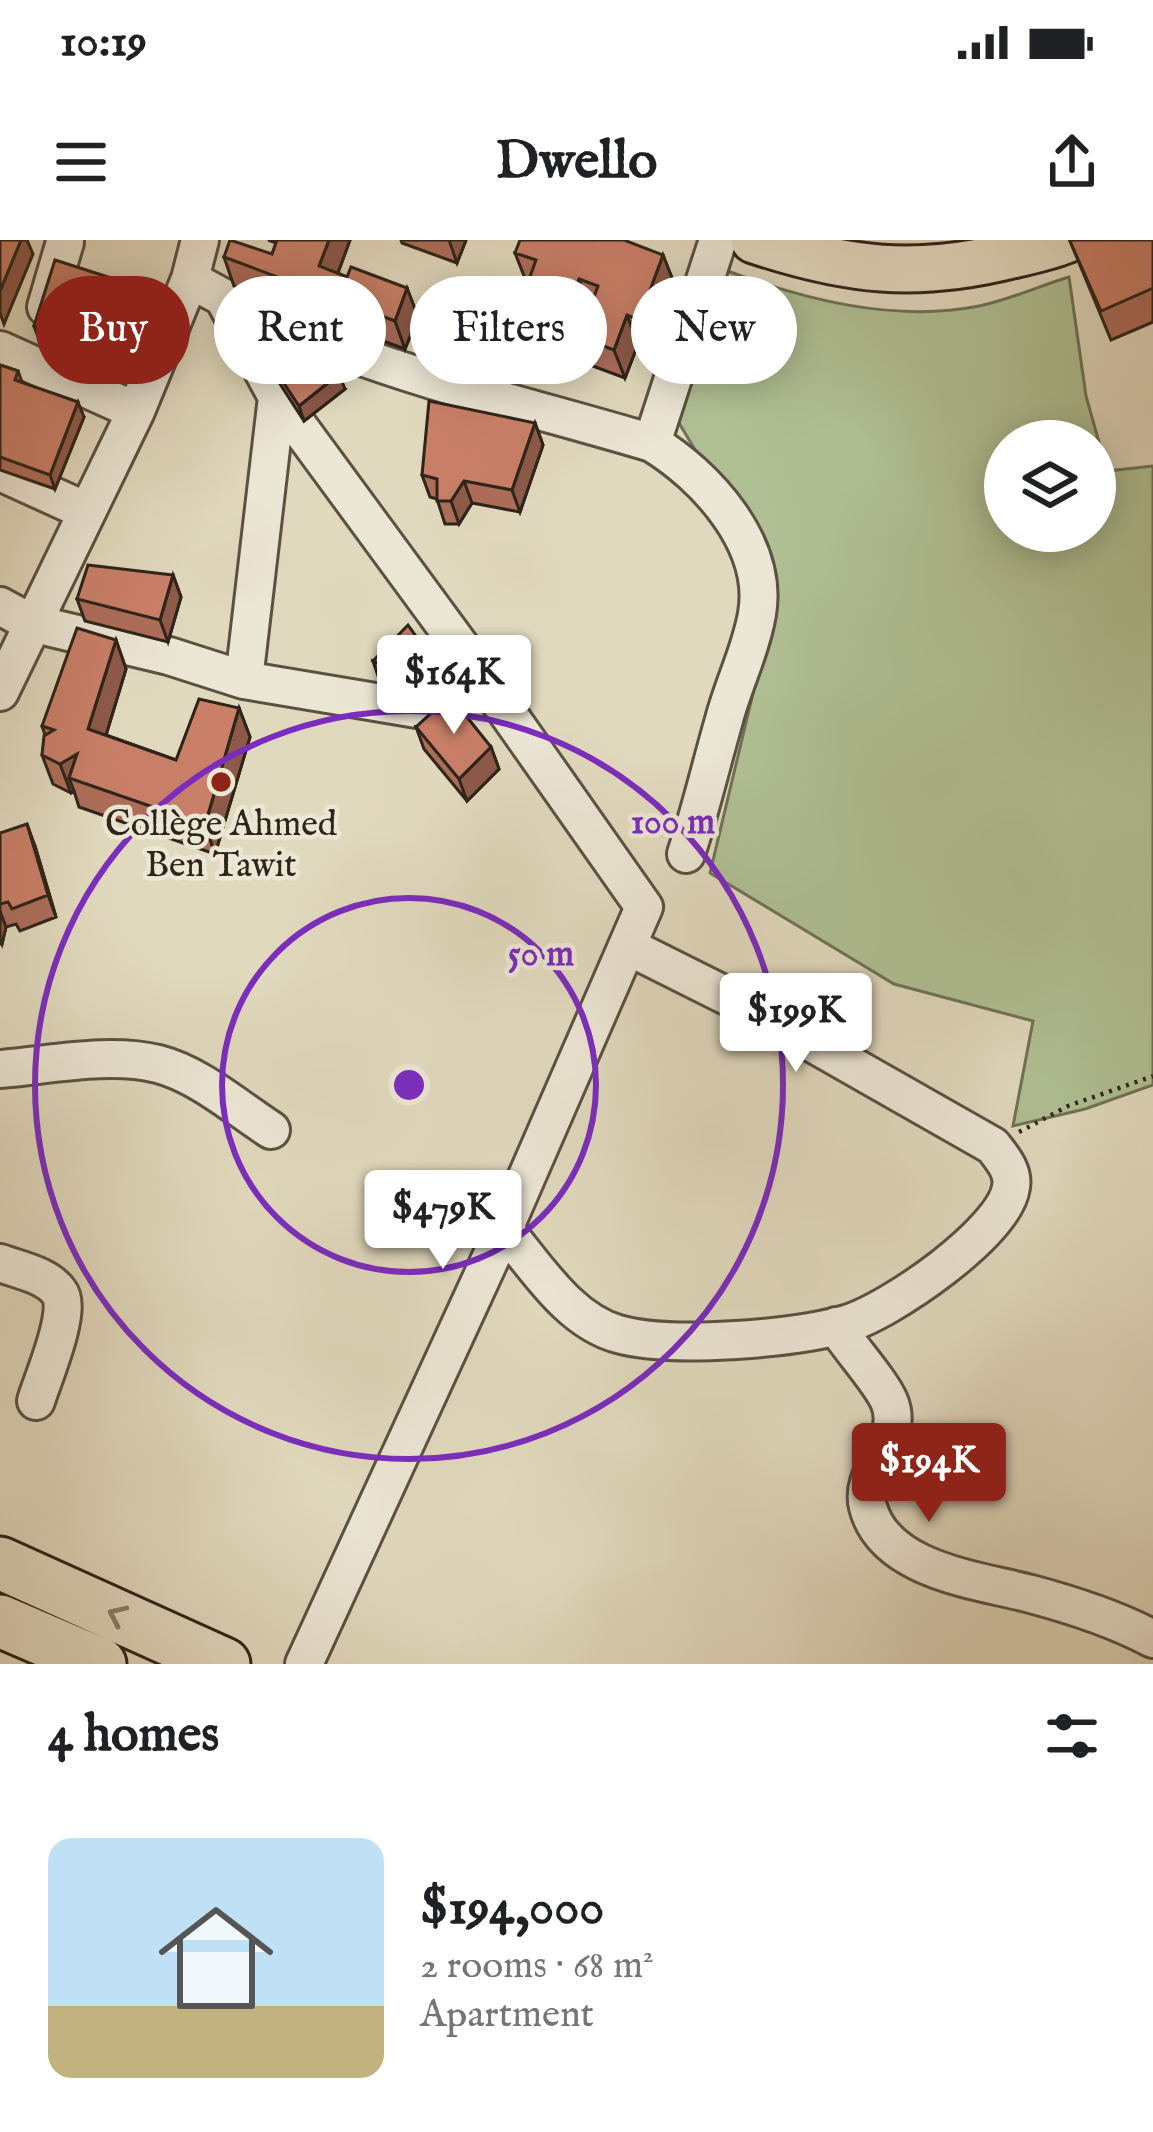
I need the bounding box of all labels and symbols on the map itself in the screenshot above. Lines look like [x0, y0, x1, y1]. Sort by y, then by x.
pin: $164K [370, 635, 538, 737]
marker: Collège Ahmed Ben Tawit [208, 769, 234, 795]
text: 100 m [631, 800, 715, 846]
place label: Collège Ahmed Ben Tawit [105, 802, 338, 889]
text: 50 m [508, 932, 574, 978]
pin: $199K [712, 973, 880, 1075]
centre of rings [388, 1064, 430, 1106]
pin: $479K [359, 1170, 527, 1272]
pin: $194K [845, 1423, 1013, 1525]
one-way arrow [108, 1606, 129, 1630]

